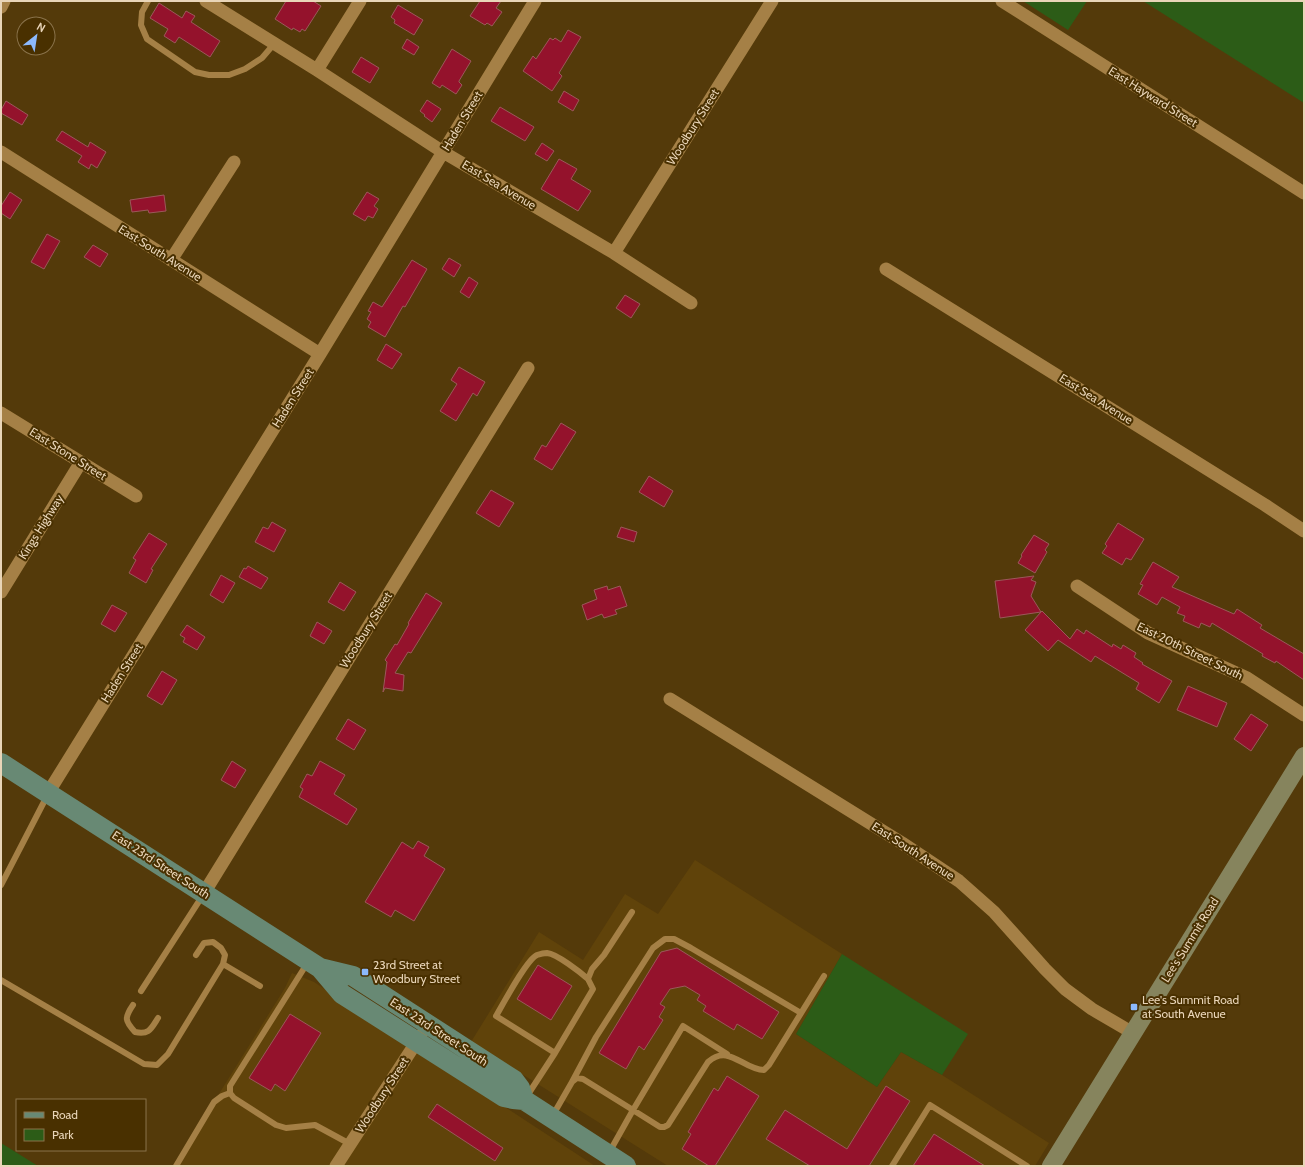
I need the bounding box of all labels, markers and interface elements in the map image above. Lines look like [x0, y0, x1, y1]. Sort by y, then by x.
north arrow [16, 16, 56, 56]
text: N [34, 19, 48, 35]
street label: East Hayward Street [1106, 63, 1201, 130]
street label: Woodbury Street [663, 86, 722, 168]
street label: Haden Street [438, 88, 485, 153]
street label: East Sea Avenue [459, 157, 539, 213]
street label: East South Avenue [116, 221, 205, 284]
street label: Haden Street [268, 365, 317, 430]
street label: East Sea Avenue [1057, 370, 1136, 427]
street label: East Stone Street [27, 424, 110, 483]
street label: Kings Highway [15, 492, 66, 562]
street label: Woodbury Street [336, 589, 395, 671]
street label: East 20th Street South [1135, 618, 1246, 683]
street label: Haden Street [97, 640, 146, 705]
street label: East South Avenue [869, 818, 957, 883]
street label: East 23rd Street South [109, 827, 213, 902]
street label: Lee's Summit Road [1157, 895, 1222, 985]
place label: 23rd Street at Woodbury Street [373, 957, 460, 986]
marker: 23rd Street at Woodbury Street [360, 967, 370, 977]
place label: Lee's Summit Road at South Avenue [1142, 992, 1239, 1021]
street label: East 23rd Street South [387, 994, 491, 1069]
marker: Lee's Summit Road at South Avenue [1129, 1002, 1139, 1012]
street label: Woodbury Street [352, 1054, 412, 1135]
legend [16, 1099, 146, 1151]
text: Road [52, 1107, 78, 1122]
text: Park [52, 1127, 74, 1142]

